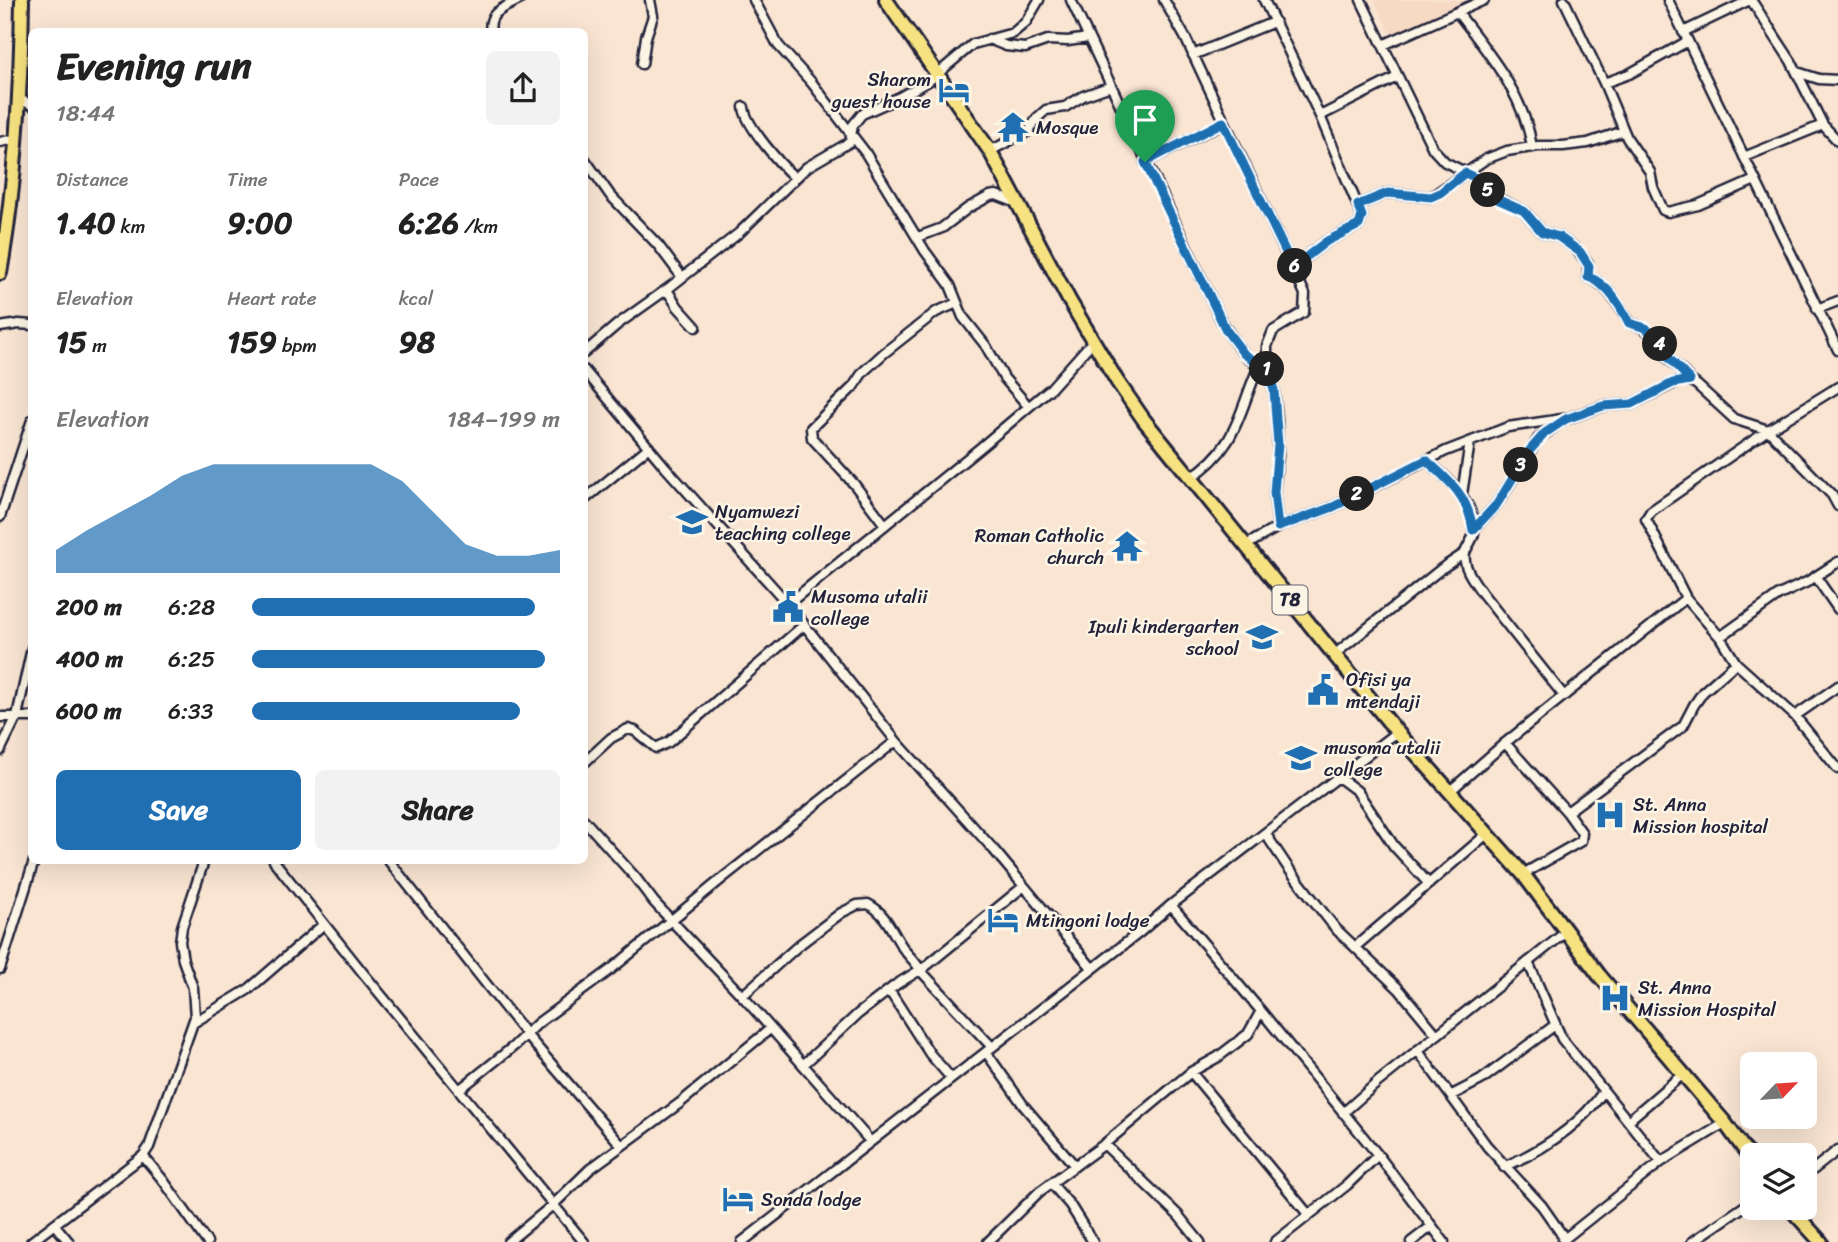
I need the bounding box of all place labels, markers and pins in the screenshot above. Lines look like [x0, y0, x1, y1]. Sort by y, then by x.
place label: Sharom guest house [830, 63, 931, 118]
hotel icon: Sharom guest house [937, 73, 971, 107]
pin [1115, 90, 1175, 162]
temple icon: Mosque [996, 110, 1030, 144]
place label: Mosque [1036, 111, 1099, 144]
pin: 5 [1470, 172, 1506, 208]
pin: 6 [1278, 248, 1312, 284]
pin: 4 [1642, 326, 1678, 362]
pin: 1 [1250, 352, 1284, 386]
pin: 3 [1504, 448, 1538, 482]
pin: 2 [1340, 476, 1374, 512]
place label: Nyamwezi teaching college [715, 495, 851, 550]
school or university icon: Nyamwezi teaching college [675, 505, 709, 539]
place label: Roman Catholic church [975, 519, 1105, 574]
temple icon: Roman Catholic church [1110, 529, 1144, 563]
place label: Musoma utalii college [811, 580, 928, 635]
public building icon: Musoma utalii college [771, 590, 805, 624]
place label: Ipuli kindergarten school [1088, 610, 1240, 665]
school or university icon: Ipuli kindergarten school [1245, 620, 1279, 654]
place label: Ofisi ya mtendaji [1346, 663, 1421, 718]
public building icon: Ofisi ya mtendaji [1306, 673, 1340, 707]
place label: musoma utalii college [1324, 731, 1441, 786]
school or university icon: musoma utalii college [1284, 741, 1318, 775]
place label: St. Anna Mission hospital [1633, 788, 1769, 843]
hospital icon: St. Anna Mission hospital [1593, 798, 1627, 832]
hotel icon: Mtingoni lodge [986, 903, 1020, 937]
place label: Mtingoni lodge [1026, 904, 1150, 937]
place label: St. Anna Mission Hospital [1638, 971, 1776, 1026]
hospital icon: St. Anna Mission Hospital [1598, 981, 1632, 1015]
hotel icon: Sonda lodge [721, 1182, 755, 1216]
place label: Sonda lodge [761, 1183, 862, 1216]

